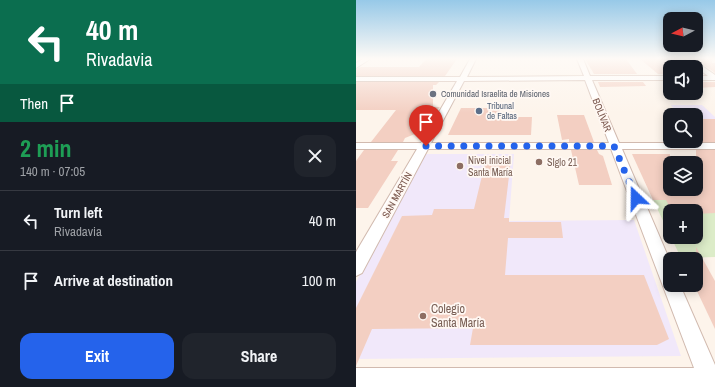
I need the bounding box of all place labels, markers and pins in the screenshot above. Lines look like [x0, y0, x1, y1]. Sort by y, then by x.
place label: Comunidad Israelita de Misiones [441, 88, 550, 100]
marker: Comunidad Israelita de Misiones [428, 89, 438, 99]
place label: Tribunal de Faltas [487, 100, 517, 122]
pin [409, 105, 443, 146]
marker: Tribunal de Faltas [474, 106, 484, 116]
place label: Nivel inicial Santa María [468, 154, 513, 179]
place label: SIglo 21 [547, 156, 578, 169]
marker: SIglo 21 [534, 157, 544, 167]
marker: Nivel inicial Santa María [455, 161, 465, 171]
place label: Colegio Santa María [431, 301, 485, 331]
marker: Colegio Santa María [418, 311, 428, 321]

